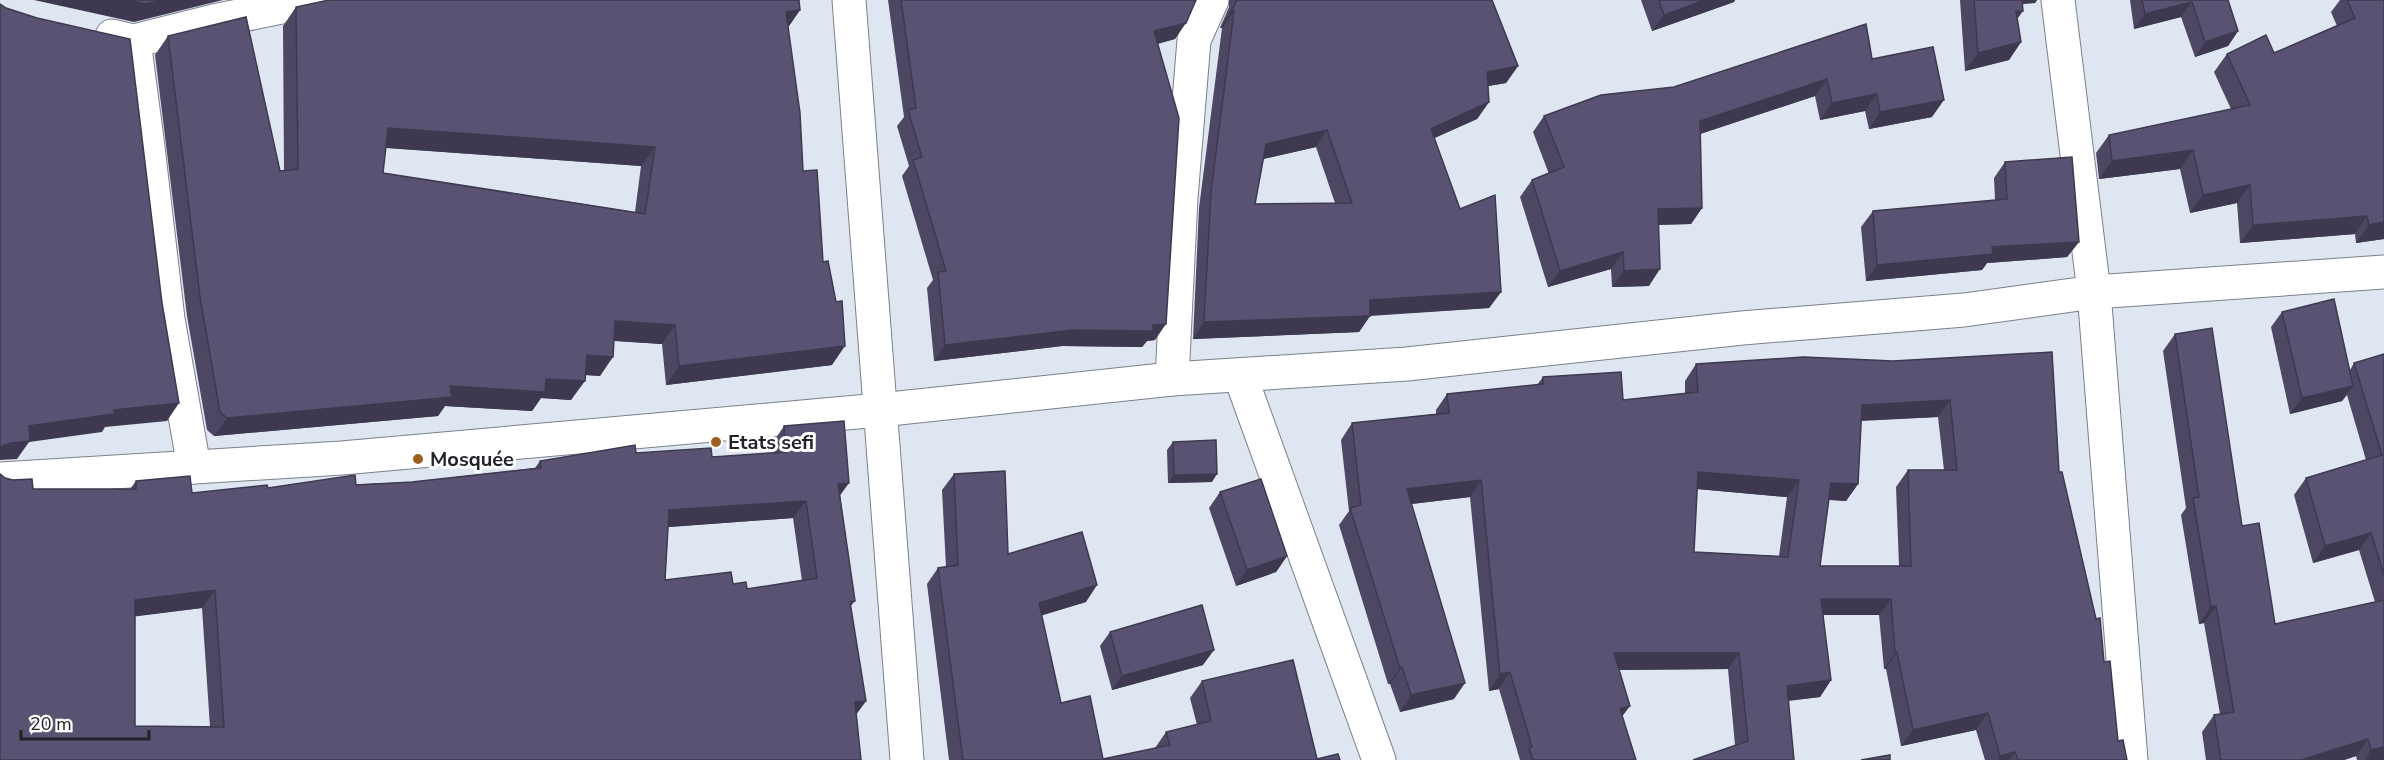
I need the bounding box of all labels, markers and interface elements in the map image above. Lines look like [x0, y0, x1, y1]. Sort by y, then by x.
place label: Etats sefi [728, 429, 814, 456]
marker: Etats sefi [709, 435, 723, 449]
place label: Mosquée [430, 446, 514, 473]
marker: Mosquée [411, 452, 425, 466]
scale bar [21, 703, 148, 741]
text: 20 m [30, 712, 72, 736]

